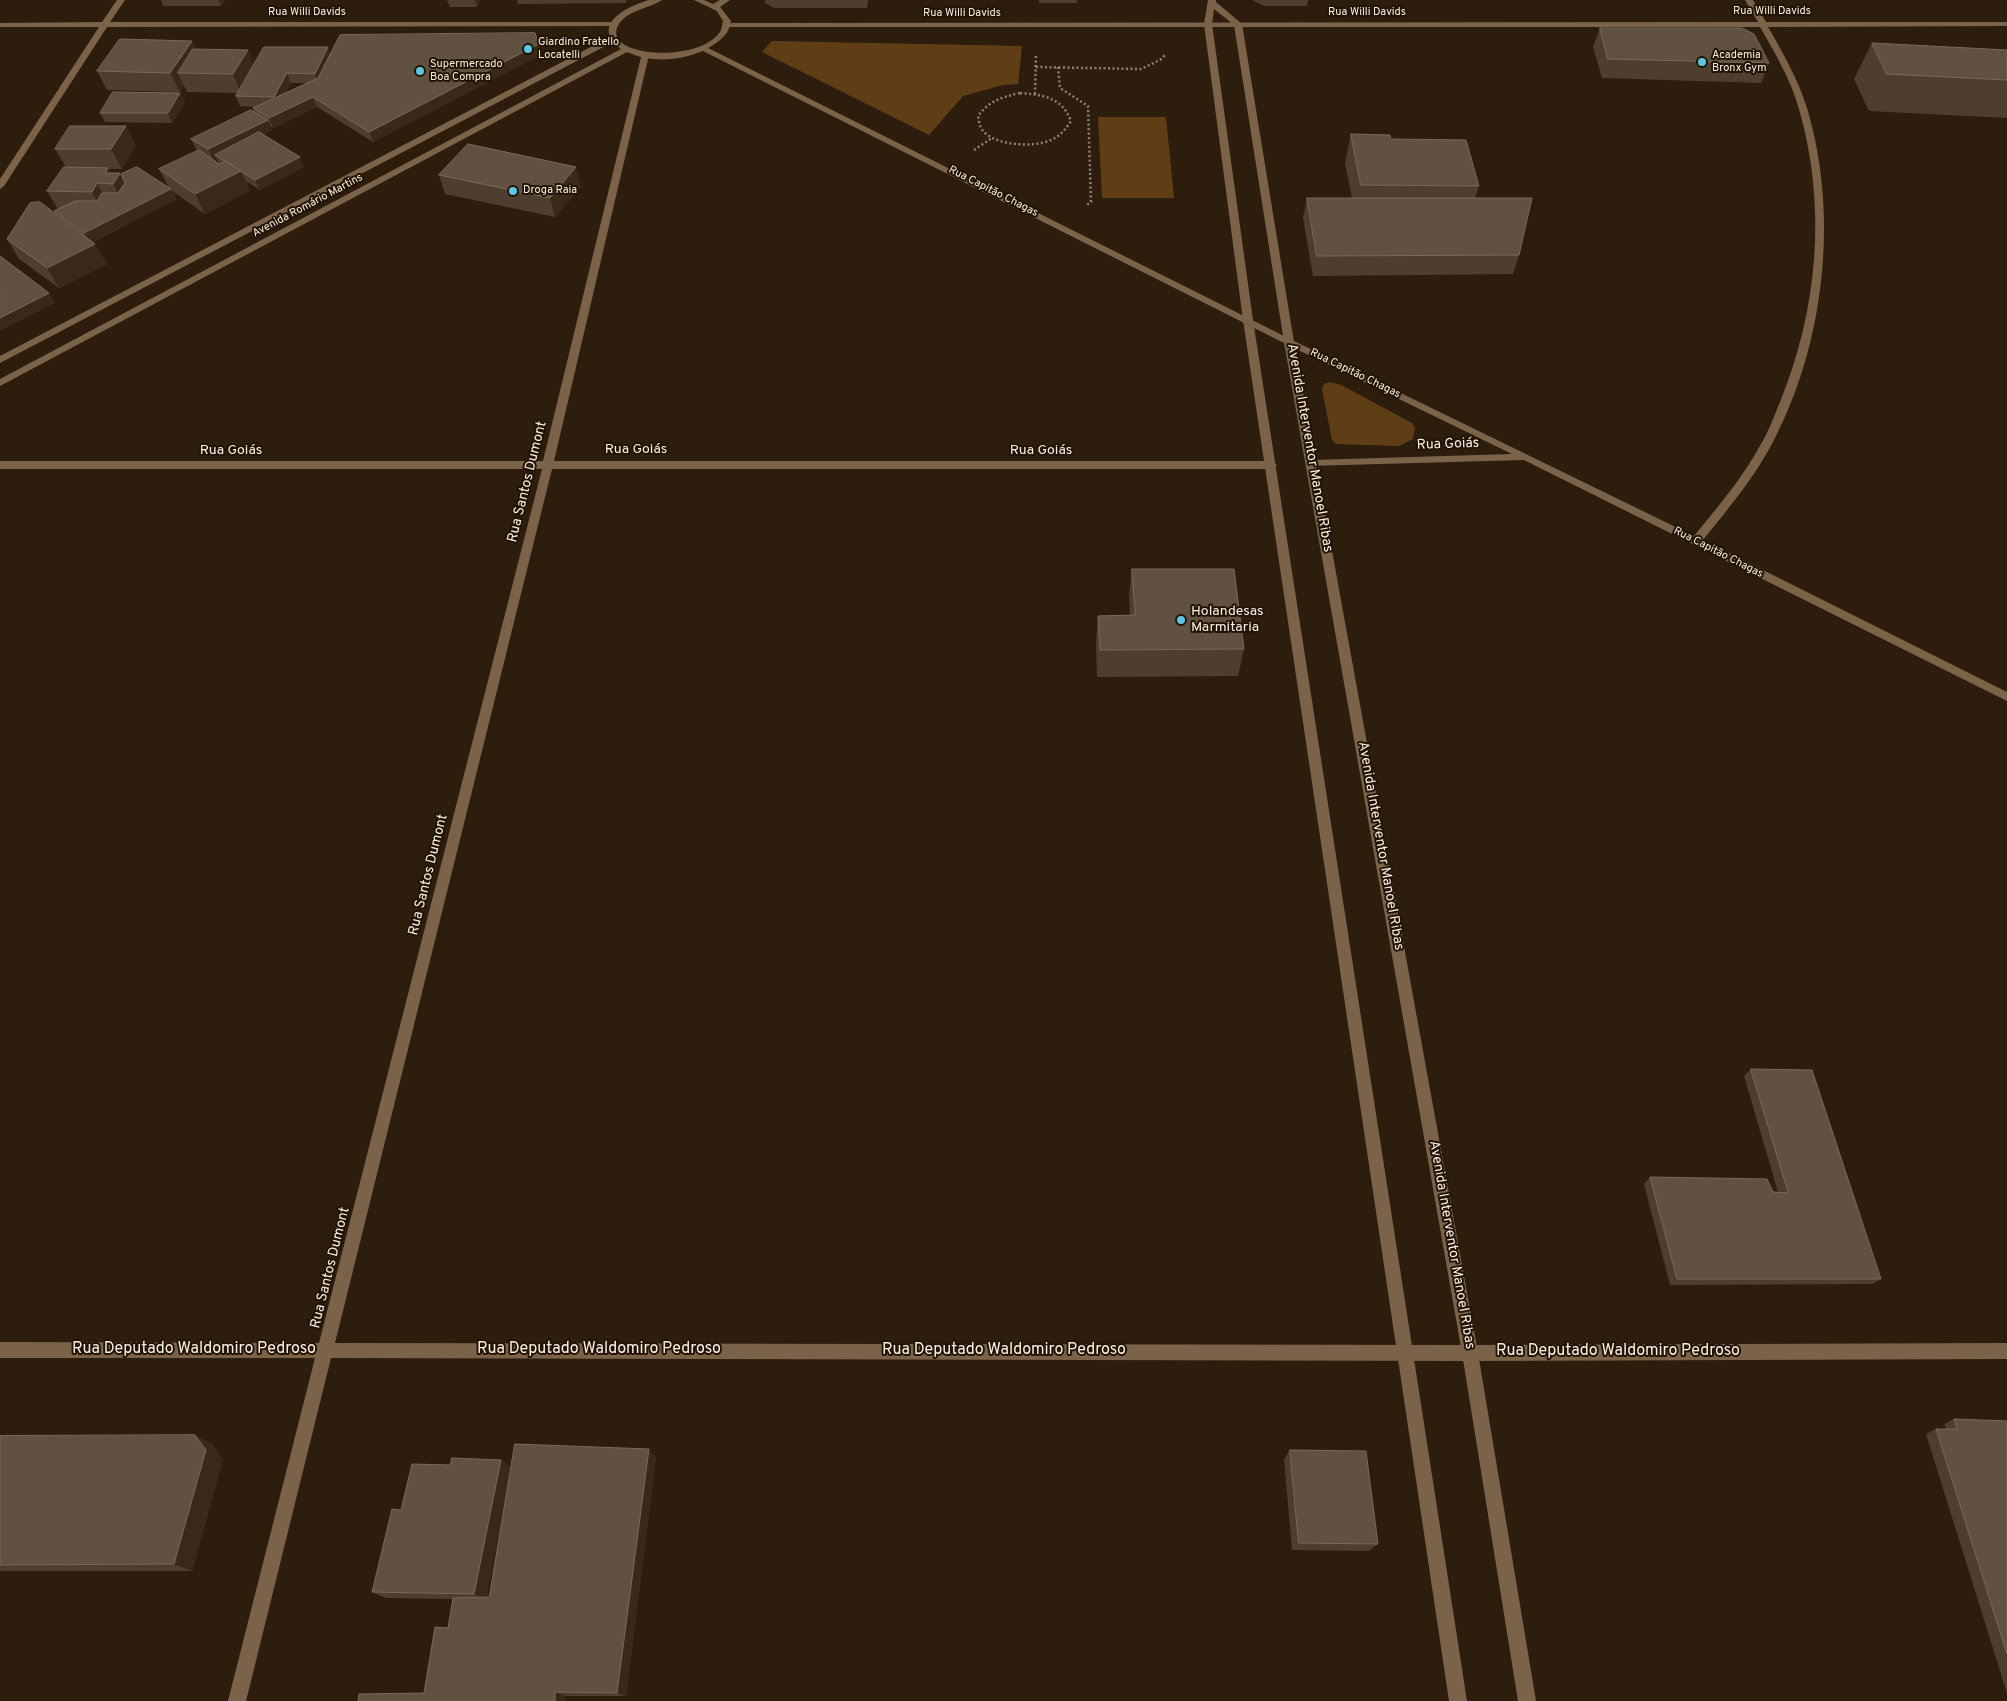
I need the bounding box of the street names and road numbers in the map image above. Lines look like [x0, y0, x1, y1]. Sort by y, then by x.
street label: Rua Willi Davids [1733, 5, 1811, 19]
street label: Rua Willi Davids [268, 6, 346, 20]
street label: Rua Willi Davids [1328, 6, 1406, 20]
street label: Rua Willi Davids [923, 7, 1001, 21]
street label: Rua Capitão Chagas [946, 164, 1040, 220]
street label: Avenida Romário Martins [251, 171, 365, 241]
street label: Avenida Interventor Manoel Ribas [1282, 342, 1336, 554]
street label: Rua Capitão Chagas [1308, 346, 1402, 402]
street label: Rua Santos Dumont [505, 420, 551, 544]
street label: Rua Goiás [1416, 436, 1480, 454]
street label: Rua Goiás [605, 442, 667, 458]
street label: Rua Goiás [200, 443, 262, 459]
street label: Rua Goiás [1010, 443, 1072, 459]
street label: Rua Capitão Chagas [1671, 525, 1765, 581]
street label: Avenida Interventor Manoel Ribas [1353, 740, 1407, 952]
street label: Rua Santos Dumont [406, 813, 452, 937]
street label: Avenida Interventor Manoel Ribas [1424, 1139, 1478, 1351]
street label: Rua Santos Dumont [308, 1206, 354, 1330]
street label: Rua Deputado Waldomiro Pedroso [72, 1340, 316, 1360]
street label: Rua Deputado Waldomiro Pedroso [477, 1340, 721, 1360]
street label: Rua Deputado Waldomiro Pedroso [882, 1341, 1126, 1361]
street label: Rua Deputado Waldomiro Pedroso [1496, 1342, 1740, 1362]

